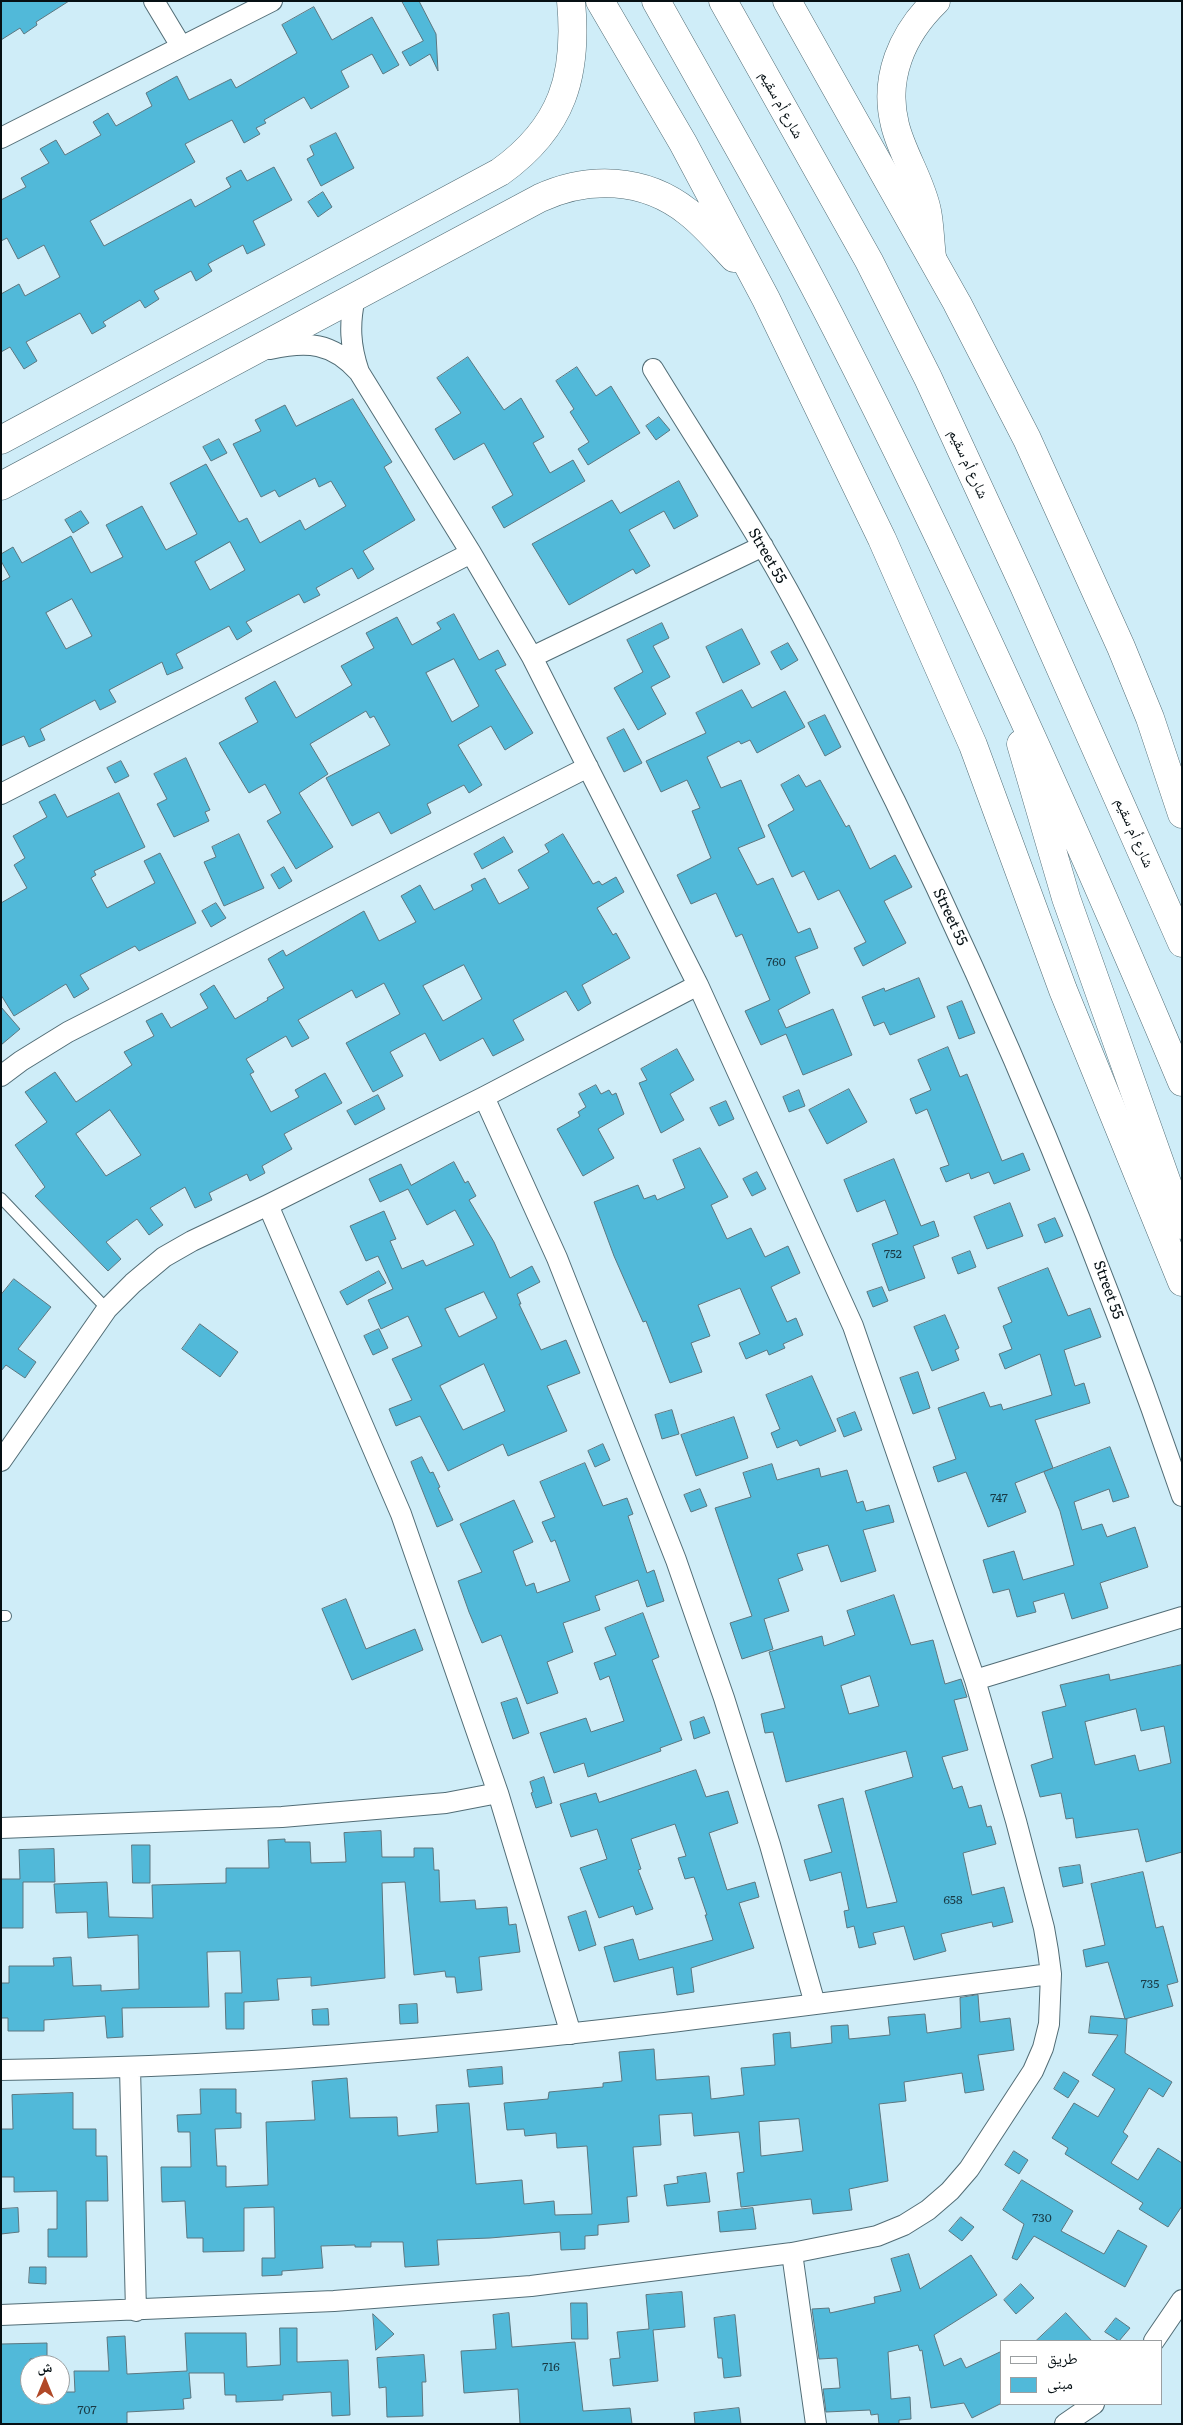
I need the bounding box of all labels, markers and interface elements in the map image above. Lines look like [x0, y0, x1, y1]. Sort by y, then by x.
street label: شارع أم سقيم [755, 68, 807, 142]
street label: شارع أم سقيم [944, 426, 992, 502]
street label: Street 55 [744, 525, 790, 587]
street label: شارع أم سقيم [1111, 795, 1157, 871]
street label: Street 55 [929, 885, 971, 949]
house number: 760 [766, 955, 786, 969]
house number: 752 [884, 1247, 902, 1261]
street label: Street 55 [1089, 1258, 1127, 1322]
house number: 747 [990, 1491, 1008, 1505]
house number: 658 [943, 1893, 963, 1907]
house number: 735 [1141, 1977, 1159, 1991]
house number: 730 [1032, 2211, 1052, 2225]
legend [1000, 2340, 1163, 2405]
text: طريق [1047, 2346, 1078, 2369]
north arrow [20, 2355, 70, 2405]
text: ش [38, 2356, 52, 2376]
house number: 716 [542, 2360, 560, 2374]
text: مبنى [1047, 2371, 1073, 2394]
house number: 707 [77, 2403, 97, 2417]

